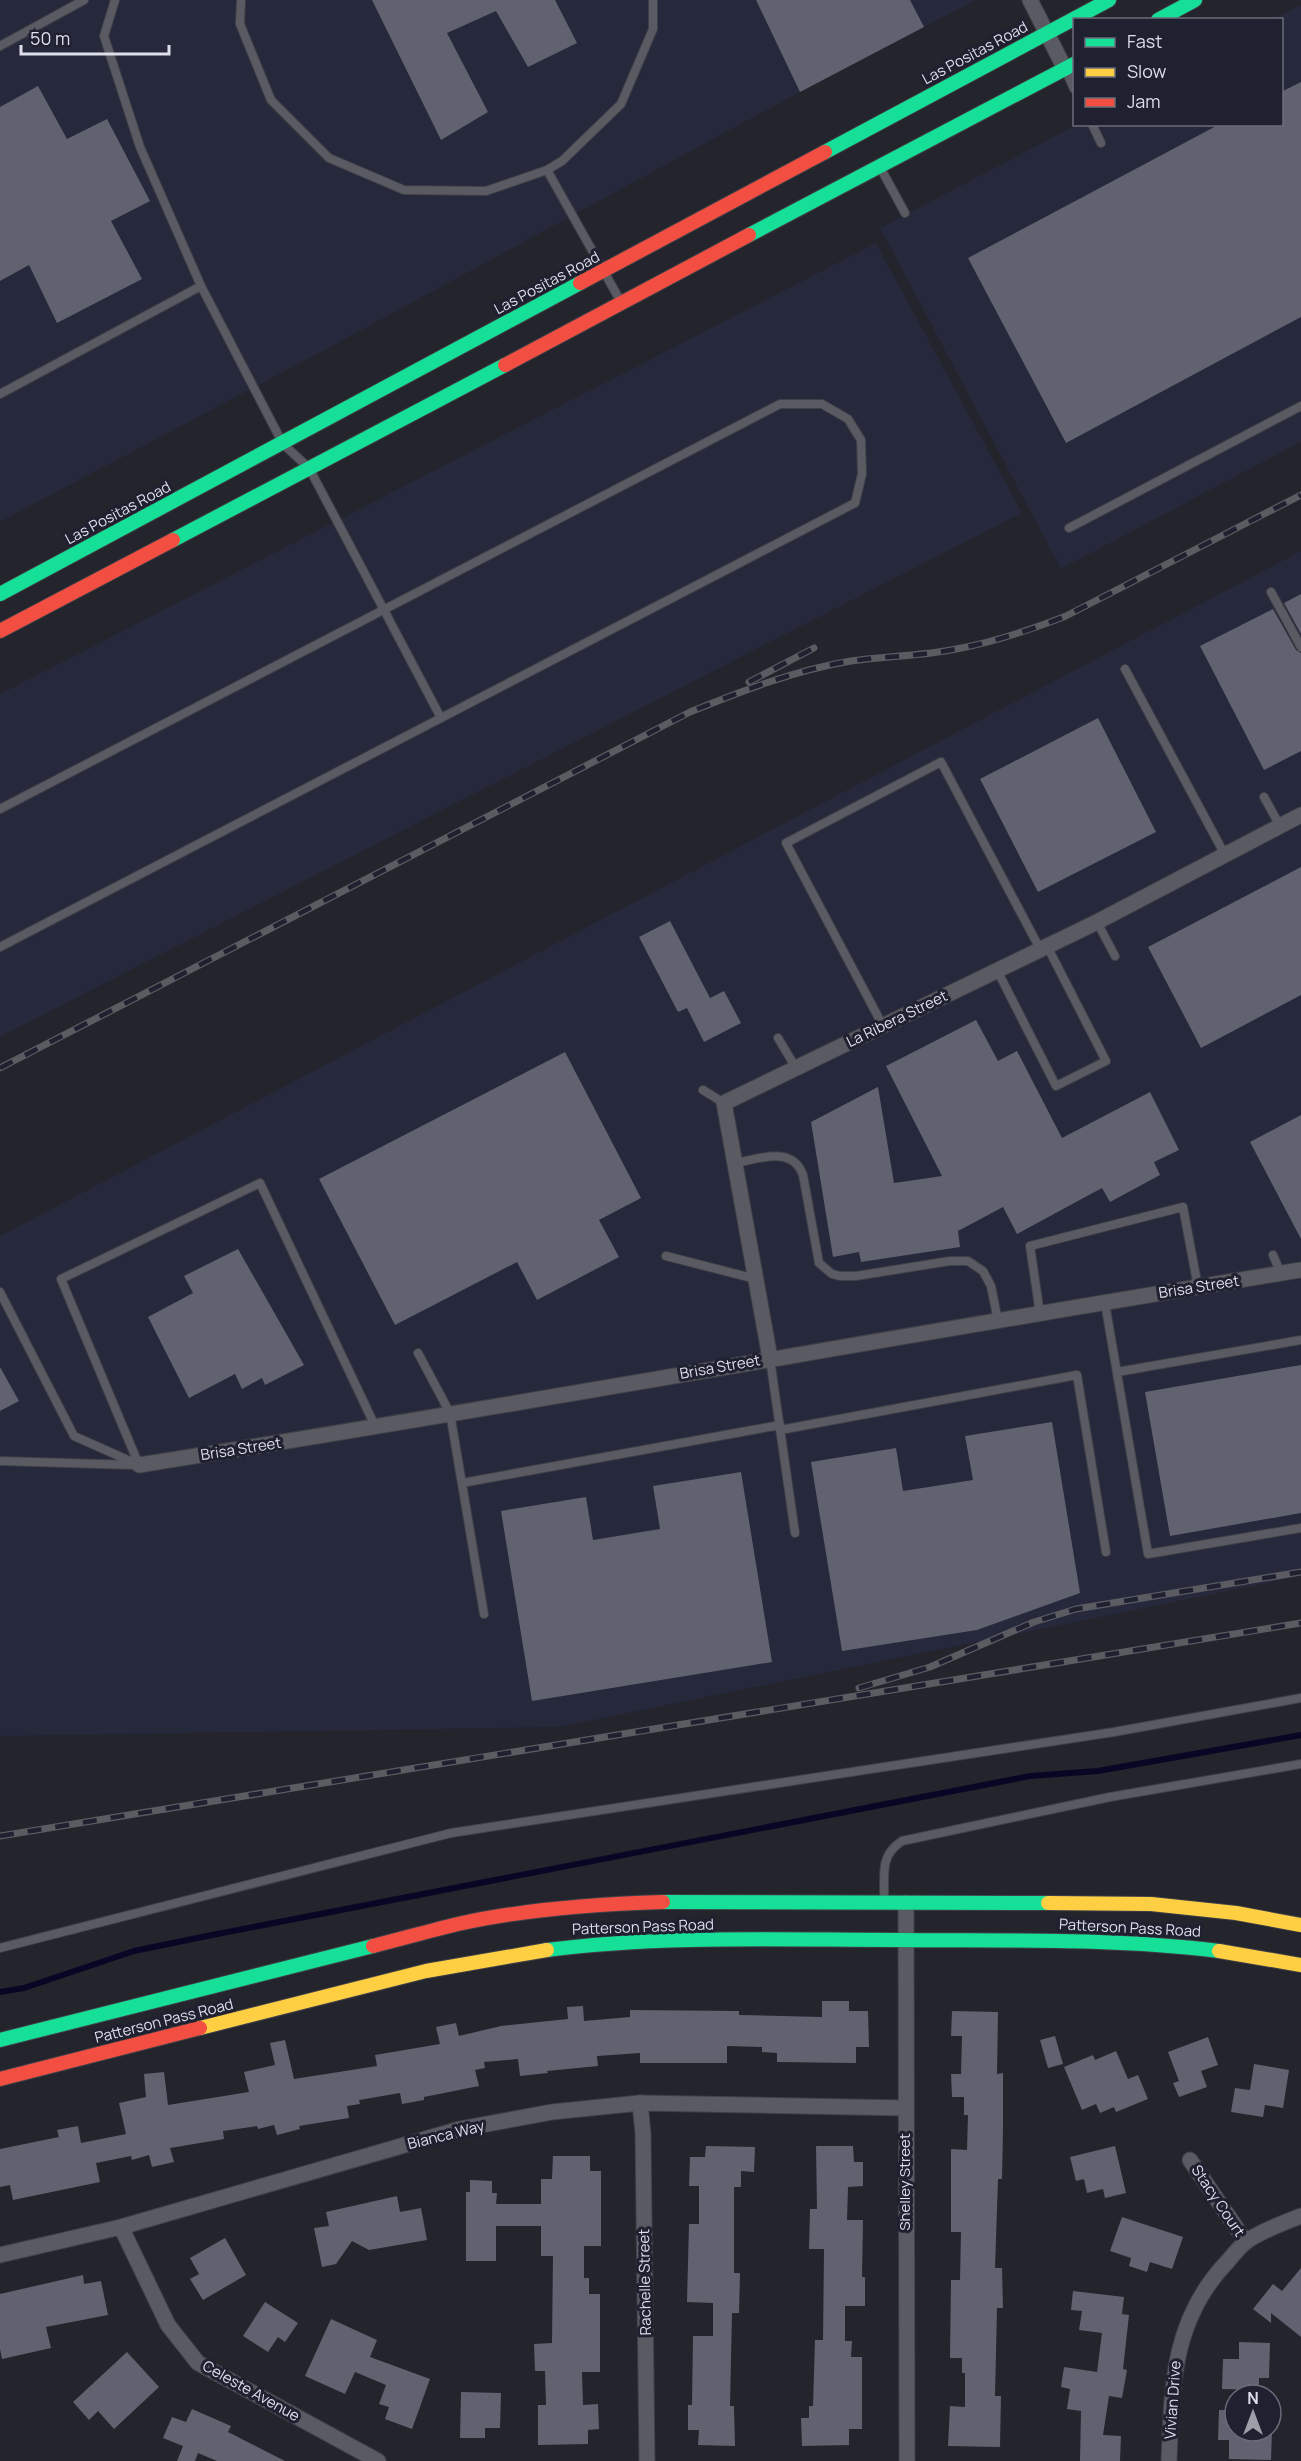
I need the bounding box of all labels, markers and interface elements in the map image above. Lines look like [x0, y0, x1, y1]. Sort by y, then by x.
street label: Las Positas Road [918, 16, 1031, 89]
scale bar [21, 18, 170, 56]
legend [1073, 18, 1283, 126]
text: 50 m [30, 26, 70, 50]
text: Fast [1127, 29, 1162, 53]
text: Slow [1127, 59, 1167, 83]
text: Jam [1127, 89, 1161, 113]
street label: Las Positas Road [490, 246, 603, 319]
street label: Las Positas Road [61, 476, 174, 549]
street label: La Ribera Street [843, 985, 951, 1052]
street label: Brisa Street [1157, 1270, 1241, 1303]
street label: Brisa Street [678, 1349, 762, 1384]
street label: Brisa Street [199, 1432, 283, 1465]
street label: Patterson Pass Road [1059, 1913, 1202, 1942]
street label: Patterson Pass Road [572, 1914, 714, 1939]
street label: Patterson Pass Road [92, 1993, 235, 2048]
street label: Bianca Way [405, 2115, 487, 2154]
street label: Shelley Street [894, 2133, 915, 2231]
street label: Stacy Court [1187, 2161, 1250, 2241]
street label: Rachelle Street [633, 2229, 656, 2335]
street label: Celeste Avenue [199, 2355, 304, 2426]
street label: Vivian Drive [1159, 2360, 1186, 2440]
north arrow [1223, 2383, 1283, 2443]
text: N [1247, 2387, 1259, 2409]

